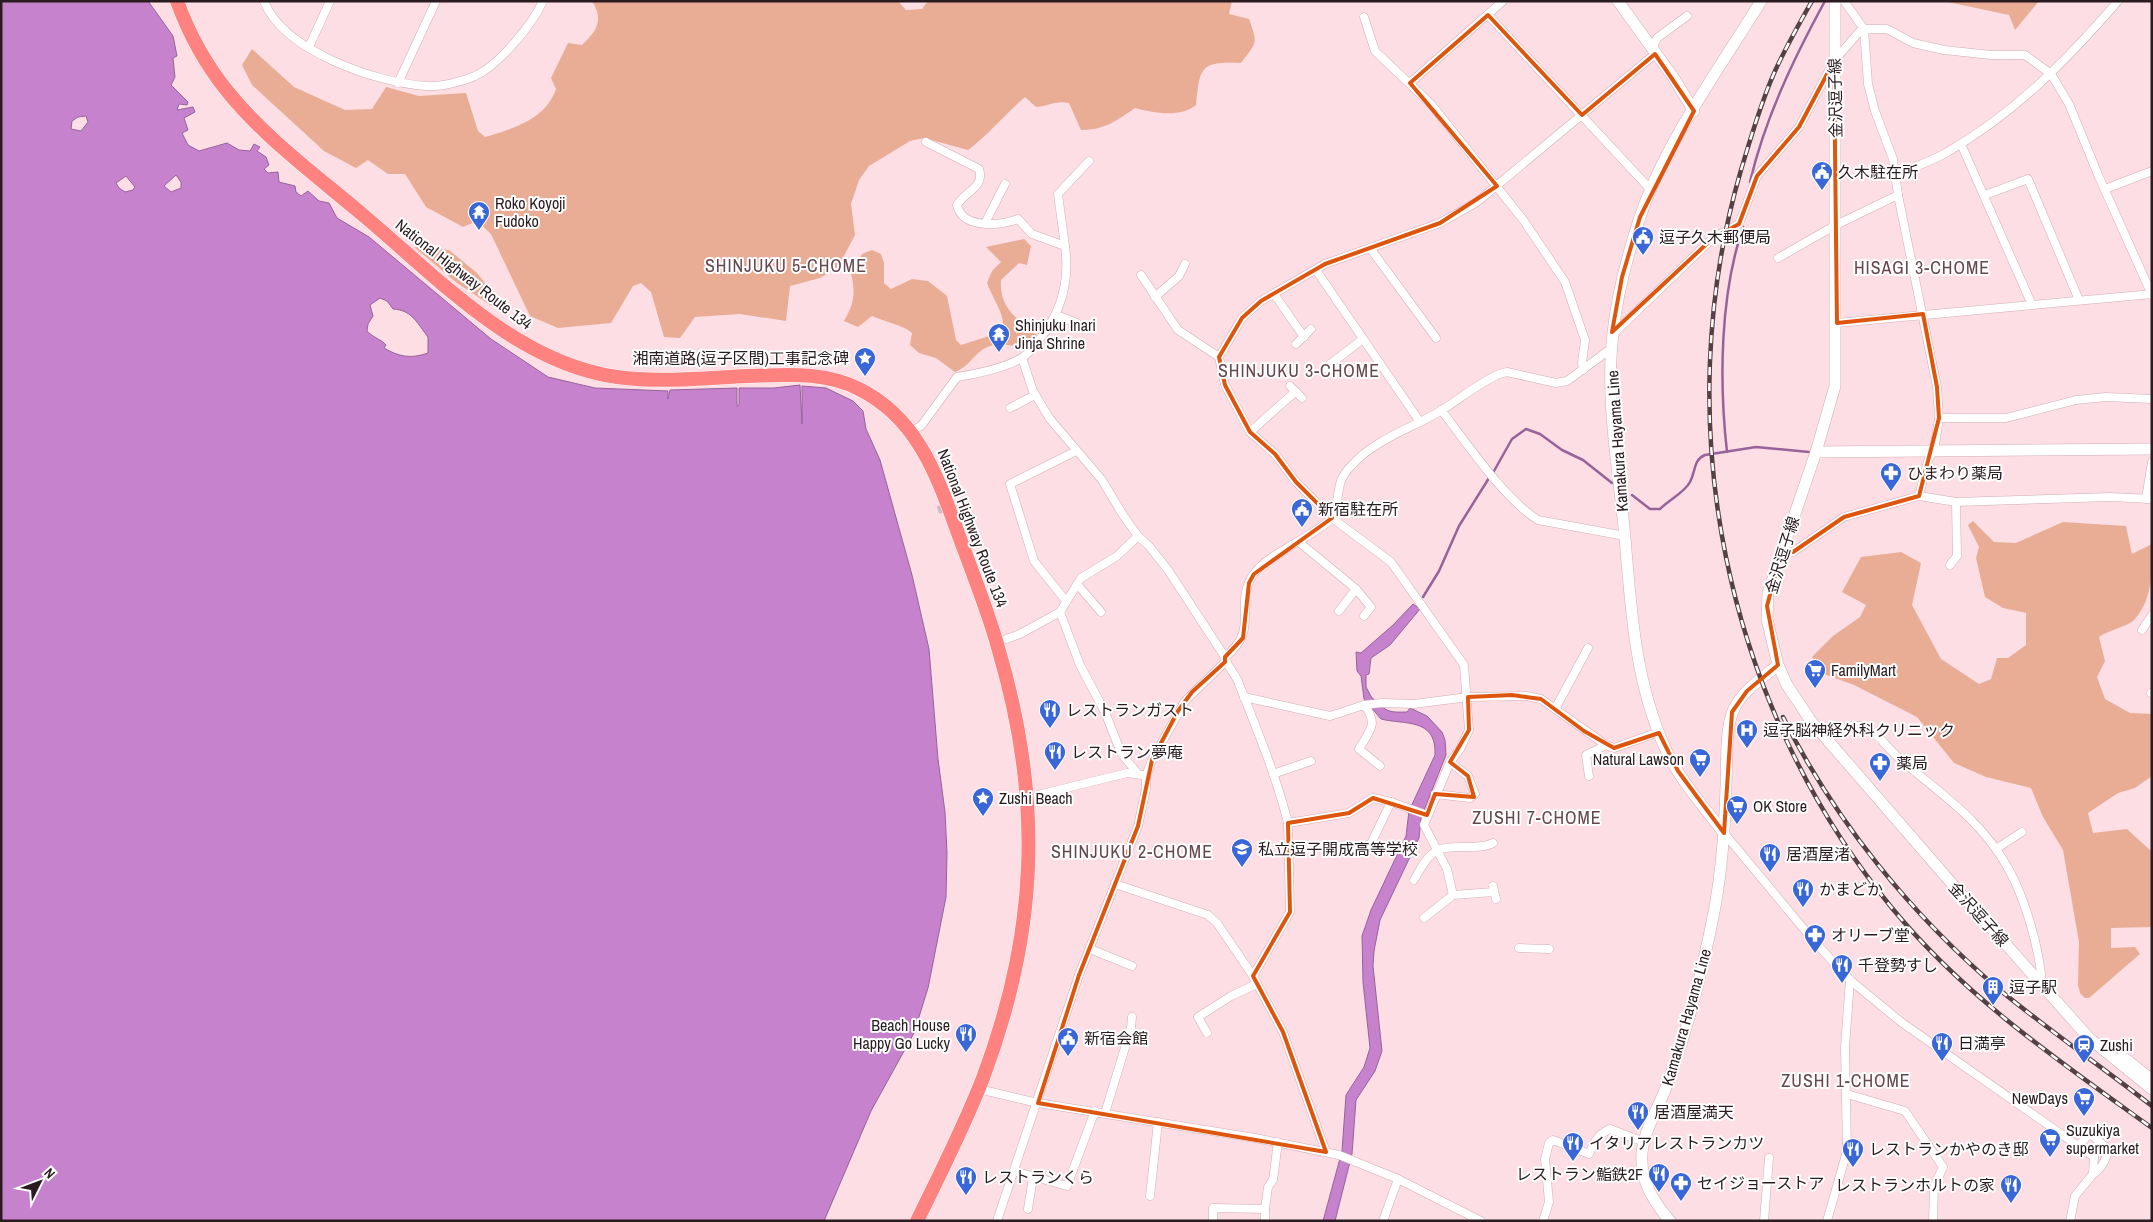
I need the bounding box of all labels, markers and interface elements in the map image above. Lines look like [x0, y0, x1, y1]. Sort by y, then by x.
street label: 金沢逗子線 [1823, 58, 1847, 138]
public building icon: 久木駐在所 [1810, 160, 1834, 191]
place label: 久木駐在所 [1838, 161, 1918, 183]
place label: Roko Koyoji Fudoko [495, 192, 566, 232]
temple icon: Roko Koyoji Fudoko [467, 200, 491, 231]
street label: National Highway Route 134 [391, 214, 537, 334]
public building icon: 逗子久木郵便局 [1631, 225, 1655, 256]
place label: 逗子久木郵便局 [1659, 226, 1771, 248]
district label: SHINJUKU 5-CHOME [705, 253, 867, 278]
district label: HISAGI 3-CHOME [1854, 255, 1990, 280]
place label: Shinjuku Inari Jinja Shrine [1015, 314, 1096, 354]
temple icon: Shinjuku Inari Jinja Shrine [987, 322, 1011, 353]
place icon: 湘南道路(逗子区間)工事記念碑 [853, 346, 877, 377]
place label: 湘南道路(逗子区間)工事記念碑 [632, 347, 849, 369]
district label: SHINJUKU 3-CHOME [1218, 358, 1380, 383]
street label: Kamakura Hayama Line [1601, 370, 1633, 512]
street label: National Highway Route 134 [933, 446, 1013, 610]
pharmacy icon: ひまわり薬局 [1879, 461, 1903, 492]
place label: ひまわり薬局 [1907, 462, 2003, 484]
public building icon: 新宿駐在所 [1290, 497, 1314, 528]
place label: 新宿駐在所 [1318, 498, 1398, 520]
street label: 金沢逗子線 [1760, 514, 1804, 596]
supermarket icon: FamilyMart [1803, 658, 1827, 689]
place label: FamilyMart [1831, 659, 1896, 681]
restaurant icon: レストランガスト [1038, 698, 1062, 729]
place label: レストランガスト [1066, 699, 1194, 721]
hospital icon: 逗子脳神経外科クリニック [1735, 718, 1759, 749]
place label: 逗子脳神経外科クリニック [1763, 719, 1955, 741]
restaurant icon: レストラン夢庵 [1043, 740, 1067, 771]
place label: レストラン夢庵 [1071, 741, 1183, 763]
supermarket icon: Natural Lawson [1688, 747, 1712, 778]
place label: Natural Lawson [1593, 748, 1684, 770]
pharmacy icon: 薬局 [1868, 751, 1892, 782]
place label: 薬局 [1896, 752, 1928, 774]
place icon: Zushi Beach [971, 786, 995, 817]
place label: Zushi Beach [999, 787, 1073, 809]
supermarket icon: OK Store [1725, 794, 1749, 825]
place label: OK Store [1753, 795, 1807, 817]
district label: ZUSHI 7-CHOME [1472, 805, 1602, 830]
school or university icon: 私立逗子開成高等学校 [1230, 837, 1254, 868]
place label: 私立逗子開成高等学校 [1258, 838, 1418, 860]
district label: SHINJUKU 2-CHOME [1051, 839, 1213, 864]
restaurant icon: 居酒屋渚 [1758, 842, 1782, 873]
place label: 居酒屋渚 [1786, 843, 1850, 865]
restaurant icon: かまどか [1791, 877, 1815, 908]
street label: 金沢逗子線 [1944, 877, 2014, 951]
place label: かまどか [1819, 878, 1883, 900]
pharmacy icon: オリーブ堂 [1803, 923, 1827, 954]
place label: オリーブ堂 [1831, 924, 1910, 946]
street label: Kamakura Hayama Line [1656, 946, 1716, 1088]
restaurant icon: 千登勢すし [1830, 953, 1854, 984]
place label: 千登勢すし [1858, 954, 1938, 976]
building icon: 逗子駅 [1981, 975, 2005, 1006]
place label: 逗子駅 [2009, 976, 2057, 998]
place label: Beach House Happy Go Lucky [853, 1014, 950, 1054]
restaurant icon: Beach House Happy Go Lucky [954, 1022, 978, 1053]
public building icon: 新宿会館 [1056, 1026, 1080, 1057]
place label: 新宿会館 [1084, 1027, 1148, 1049]
restaurant icon: 日満亭 [1930, 1031, 1954, 1062]
place label: 日満亭 [1958, 1032, 2006, 1054]
station icon: Zushi [2072, 1033, 2096, 1064]
place label: Zushi [2100, 1034, 2133, 1056]
district label: ZUSHI 1-CHOME [1781, 1068, 1911, 1093]
supermarket icon: NewDays [2072, 1086, 2096, 1117]
place label: NewDays [2012, 1087, 2068, 1109]
restaurant icon: 居酒屋満天 [1626, 1100, 1650, 1131]
place label: 居酒屋満天 [1654, 1101, 1734, 1123]
place label: Suzukiya supermarket [2066, 1119, 2139, 1159]
supermarket icon: Suzukiya supermarket [2038, 1127, 2062, 1158]
restaurant icon: イタリアレストランカツ [1561, 1131, 1585, 1162]
place label: イタリアレストランカツ [1589, 1132, 1764, 1154]
restaurant icon: レストランかやのき邸 [1841, 1137, 1865, 1168]
place label: レストランかやのき邸 [1869, 1138, 2029, 1160]
north arrow [15, 1157, 65, 1207]
restaurant icon: レストラン鮨鉄2F [1647, 1162, 1671, 1193]
place label: レストラン鮨鉄2F [1516, 1163, 1643, 1185]
text: N [40, 1164, 59, 1182]
restaurant icon: レストランくら [954, 1165, 978, 1196]
place label: レストランくら [982, 1166, 1094, 1188]
pharmacy icon: セイジョーストア [1669, 1171, 1693, 1202]
place label: セイジョーストア [1697, 1172, 1824, 1194]
restaurant icon: レストランホルトの家 [1999, 1173, 2023, 1204]
place label: レストランホルトの家 [1835, 1174, 1995, 1196]

